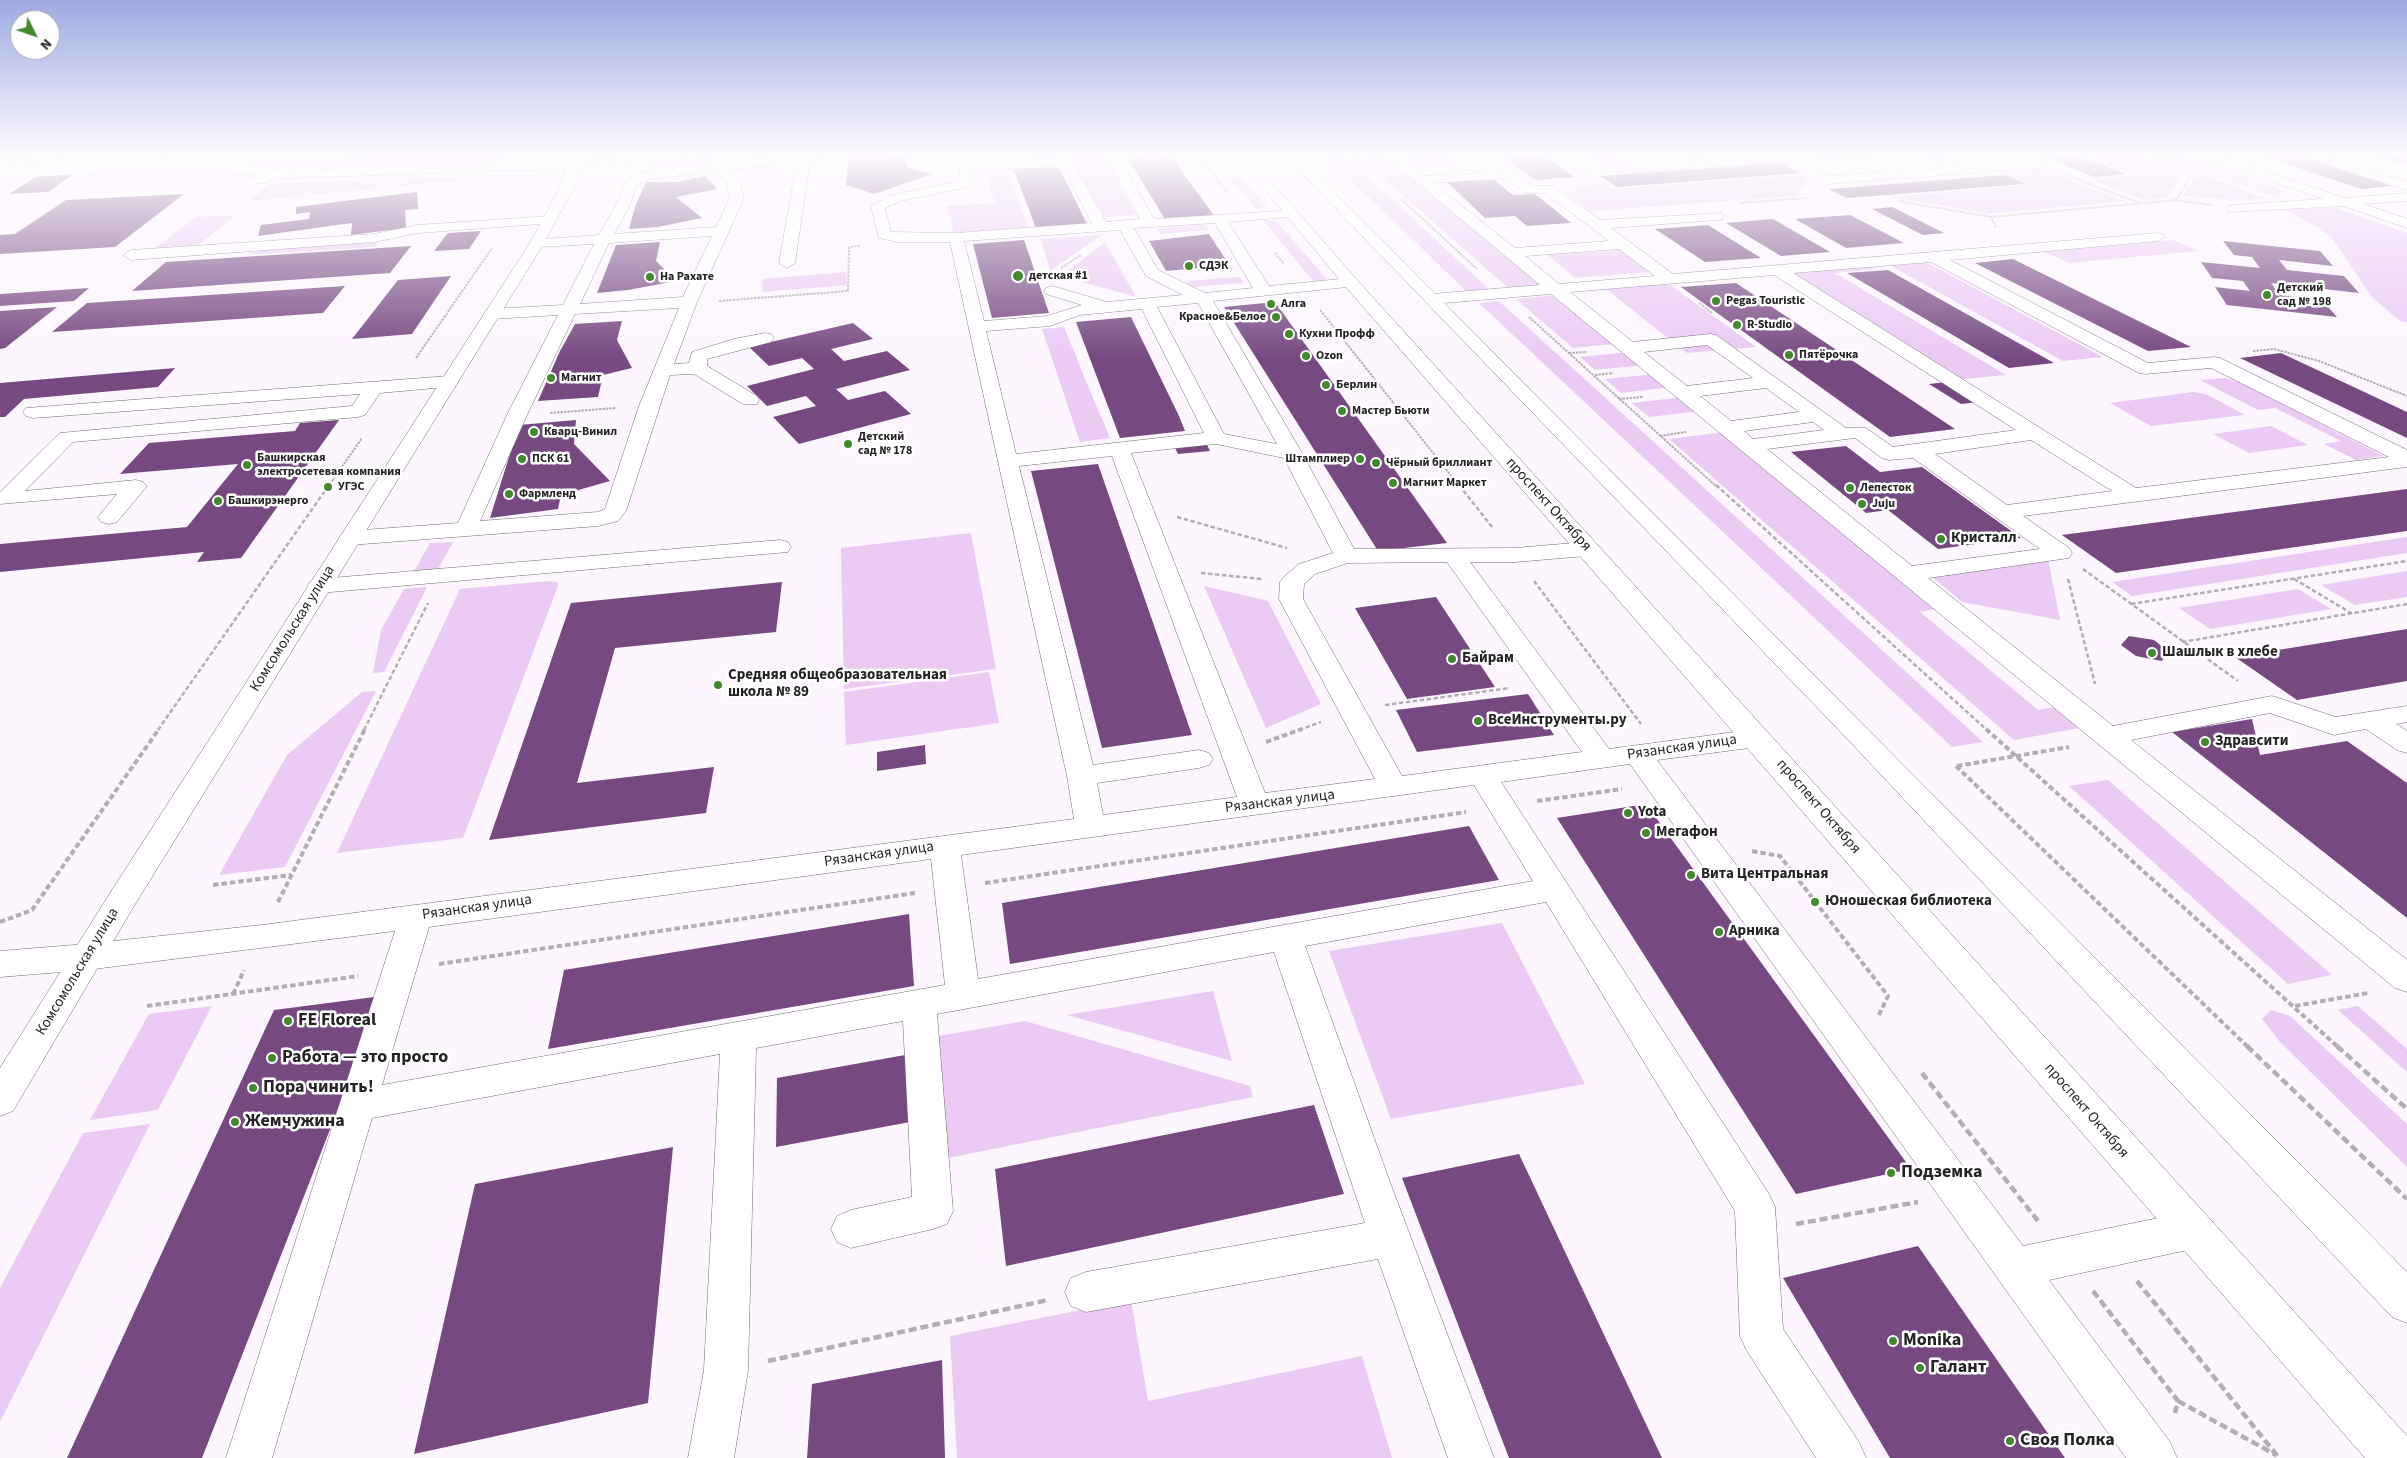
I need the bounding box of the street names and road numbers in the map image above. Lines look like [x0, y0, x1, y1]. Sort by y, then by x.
street label: проспект Октября [1501, 454, 1595, 556]
street label: Комсомольская улица [247, 563, 339, 695]
street label: Рязанская улица [1626, 731, 1738, 765]
street label: проспект Октября [1772, 756, 1864, 858]
street label: Рязанская улица [1224, 786, 1336, 818]
street label: Рязанская улица [823, 838, 935, 872]
street label: Рязанская улица [421, 891, 533, 925]
street label: Комсомольская улица [33, 905, 123, 1039]
street label: проспект Октября [2040, 1060, 2132, 1162]

